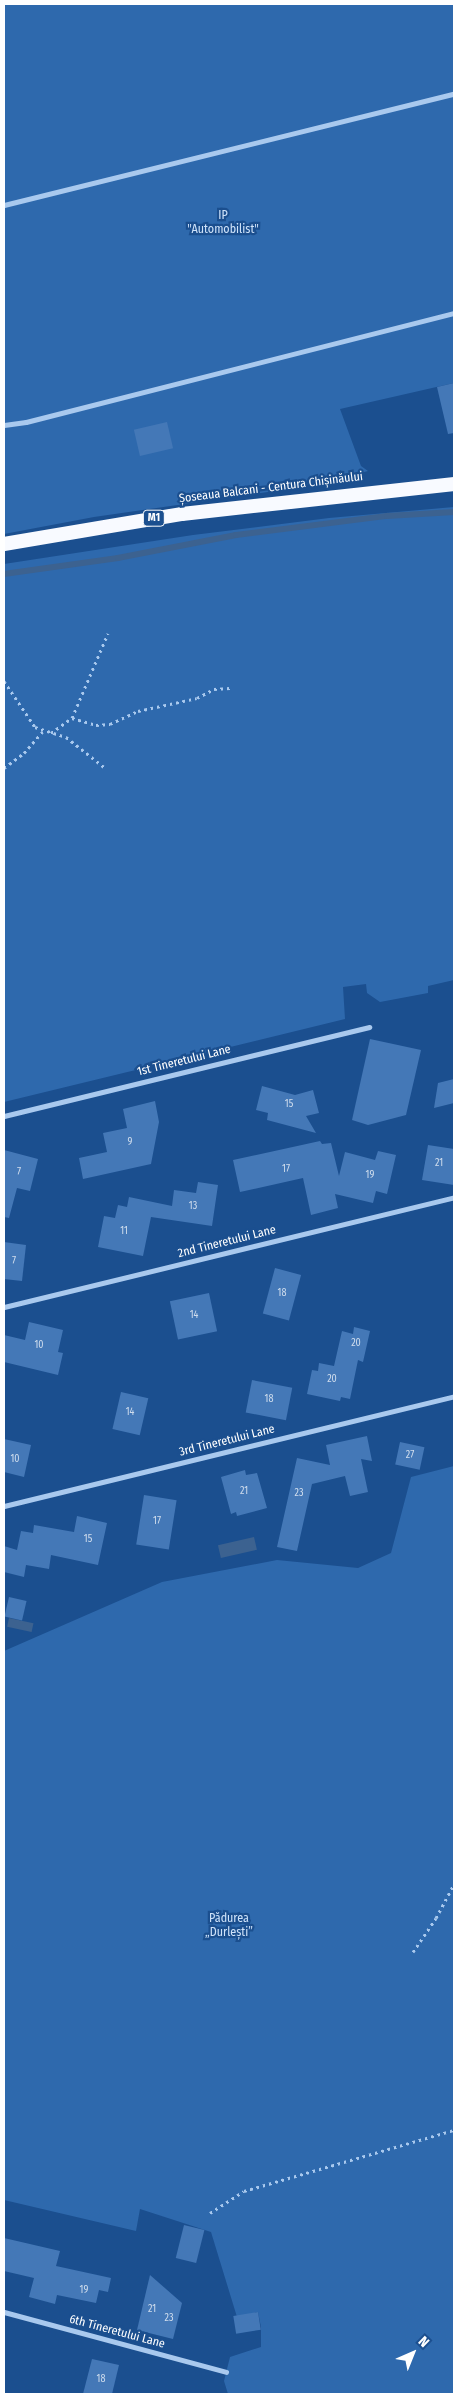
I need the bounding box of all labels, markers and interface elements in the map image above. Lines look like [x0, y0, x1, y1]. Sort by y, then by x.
park label: IP "Automobilist" [187, 209, 259, 237]
street label: Șoseaua Balcani - Centura Chișinăului [178, 470, 364, 506]
road number: M1 [143, 509, 165, 526]
street label: 1st Tineretului Lane [136, 1042, 232, 1080]
house number: 15 [285, 1099, 293, 1111]
house number: 9 [128, 1137, 132, 1149]
house number: 21 [435, 1158, 443, 1170]
house number: 17 [282, 1164, 290, 1176]
house number: 7 [17, 1167, 21, 1179]
house number: 19 [366, 1170, 374, 1182]
house number: 13 [189, 1201, 197, 1213]
street label: 2nd Tineretului Lane [177, 1223, 277, 1261]
house number: 11 [120, 1226, 128, 1238]
house number: 7 [12, 1256, 16, 1268]
house number: 18 [278, 1288, 286, 1300]
house number: 14 [190, 1310, 198, 1322]
house number: 20 [351, 1338, 361, 1350]
house number: 10 [34, 1340, 44, 1352]
house number: 20 [327, 1374, 337, 1386]
house number: 18 [265, 1394, 273, 1406]
house number: 14 [126, 1407, 134, 1419]
street label: 3rd Tineretului Lane [178, 1422, 276, 1460]
house number: 27 [406, 1450, 414, 1462]
house number: 10 [10, 1454, 20, 1466]
house number: 21 [240, 1486, 248, 1498]
house number: 23 [295, 1488, 303, 1500]
house number: 17 [153, 1516, 161, 1528]
house number: 15 [84, 1534, 92, 1546]
park label: Pădurea „Durlești” [205, 1912, 253, 1940]
house number: 19 [80, 2285, 88, 2297]
house number: 21 [148, 2304, 156, 2316]
street label: 6th Tineretului Lane [68, 2312, 166, 2352]
house number: 23 [165, 2313, 173, 2325]
north arrow [388, 2328, 438, 2378]
text: N [415, 2333, 433, 2351]
house number: 18 [97, 2374, 105, 2386]

